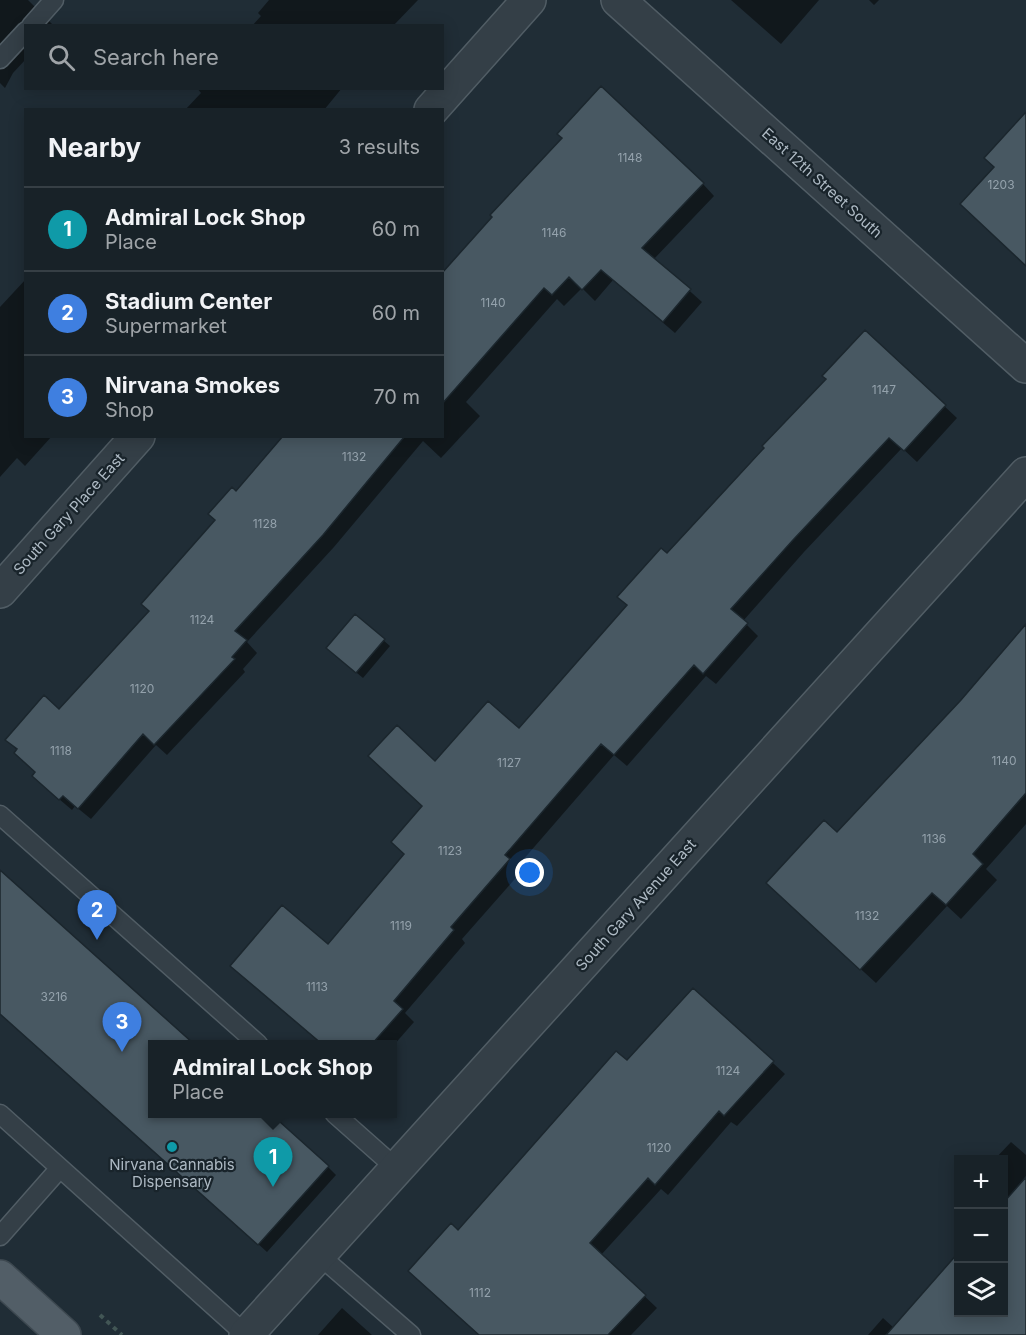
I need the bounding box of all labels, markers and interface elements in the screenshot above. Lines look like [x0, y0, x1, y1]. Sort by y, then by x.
search box [24, 24, 444, 90]
icon: search [45, 41, 78, 74]
text: Search here [93, 44, 219, 70]
street label: East 12th Street South [758, 124, 886, 242]
text: Nearby [48, 132, 141, 163]
text: 3 results [339, 135, 420, 159]
house number: 1148 [618, 150, 642, 165]
house number: 1203 [987, 177, 1015, 192]
text: Admiral Lock Shop [105, 204, 306, 230]
text: 1 [63, 217, 72, 241]
text: 60 m [372, 217, 420, 241]
house number: 1146 [542, 225, 566, 240]
text: Place [105, 230, 157, 254]
text: Stadium Center [105, 288, 272, 314]
house number: 1140 [480, 295, 506, 310]
text: 2 [61, 301, 74, 325]
text: 60 m [372, 301, 420, 325]
text: Supermarket [105, 314, 227, 338]
text: Nirvana Smokes [105, 372, 280, 398]
house number: 1147 [872, 382, 896, 397]
text: 3 [61, 385, 74, 409]
text: 70 m [373, 385, 420, 409]
text: Shop [105, 398, 154, 422]
street label: South Gary Place East [9, 449, 128, 578]
house number: 1132 [342, 449, 366, 464]
house number: 1128 [253, 516, 277, 531]
house number: 1124 [190, 612, 215, 627]
house number: 1120 [130, 681, 154, 696]
house number: 1118 [50, 743, 72, 758]
house number: 1140 [991, 753, 1017, 768]
house number: 1127 [497, 755, 521, 770]
house number: 1136 [922, 831, 946, 846]
street label: South Gary Avenue East [571, 835, 700, 974]
house number: 1123 [438, 843, 462, 858]
your location [515, 858, 544, 887]
pin: 2 [78, 890, 116, 940]
house number: 1132 [855, 908, 879, 923]
house number: 1119 [390, 918, 412, 933]
house number: 1113 [306, 979, 328, 994]
house number: 3216 [40, 989, 68, 1004]
pin: 3 [102, 1002, 142, 1052]
popup [148, 1040, 397, 1118]
text: Admiral Lock Shop [172, 1054, 373, 1080]
house number: 1124 [716, 1063, 741, 1078]
text: Place [172, 1080, 224, 1104]
pin: 1 [254, 1138, 292, 1187]
marker: Nirvana Cannabis Dispensary [165, 1140, 179, 1154]
house number: 1120 [647, 1140, 671, 1155]
place label: Nirvana Cannabis Dispensary [109, 1155, 235, 1191]
map controls [954, 1155, 1008, 1317]
button: + [954, 1155, 1008, 1209]
button: − [954, 1209, 1008, 1263]
button: layers [954, 1263, 1008, 1317]
house number: 1112 [469, 1285, 491, 1300]

